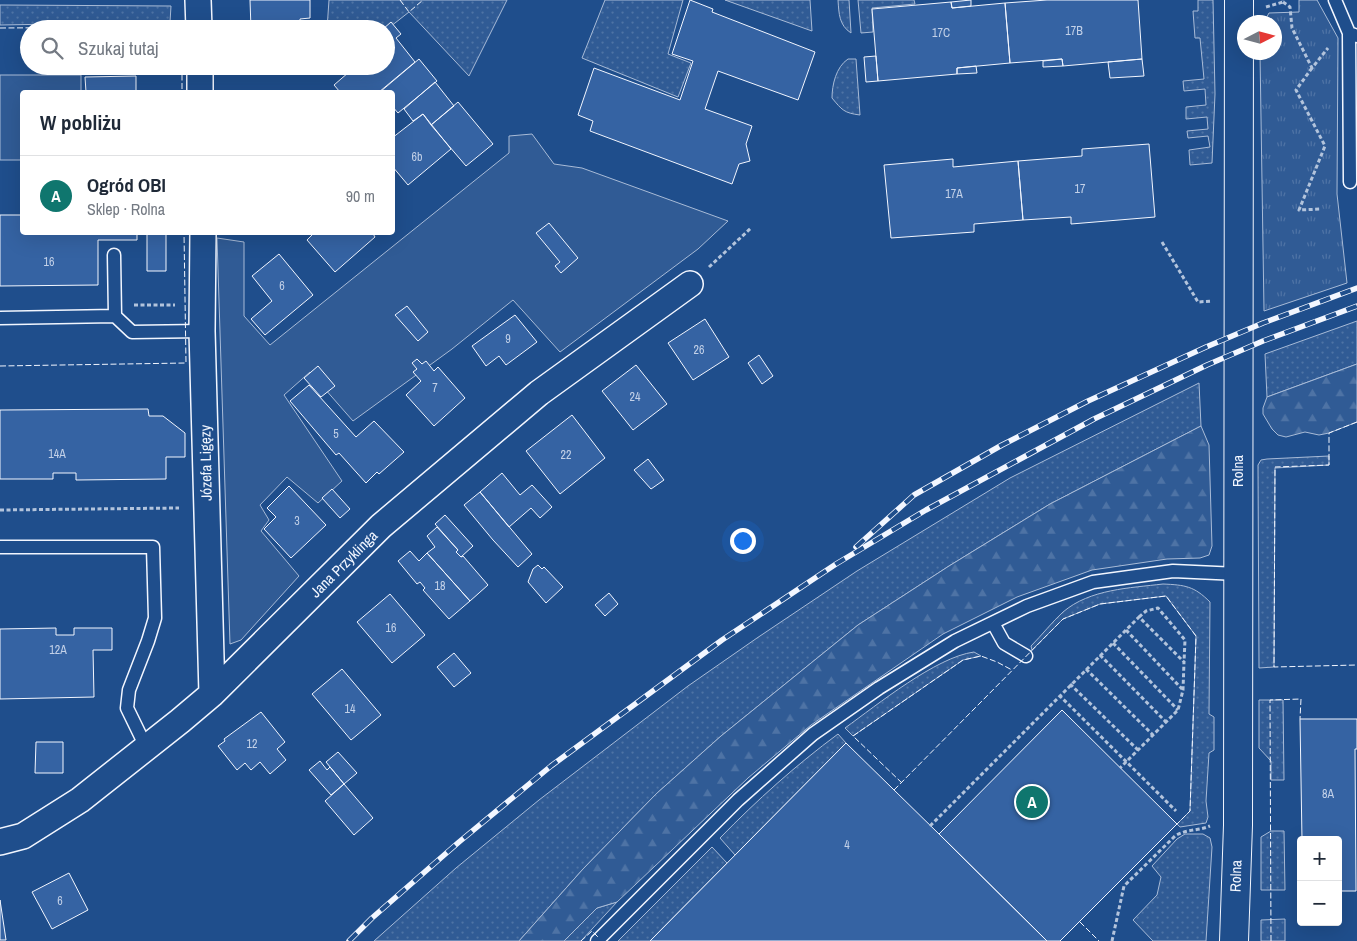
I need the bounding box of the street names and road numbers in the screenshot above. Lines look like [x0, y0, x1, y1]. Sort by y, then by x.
street label: Józefa Ligęzy [194, 424, 217, 501]
street label: Rolna [1227, 455, 1248, 487]
street label: Jana Przyklinga [305, 525, 382, 602]
street label: Rolna [1224, 859, 1247, 892]

